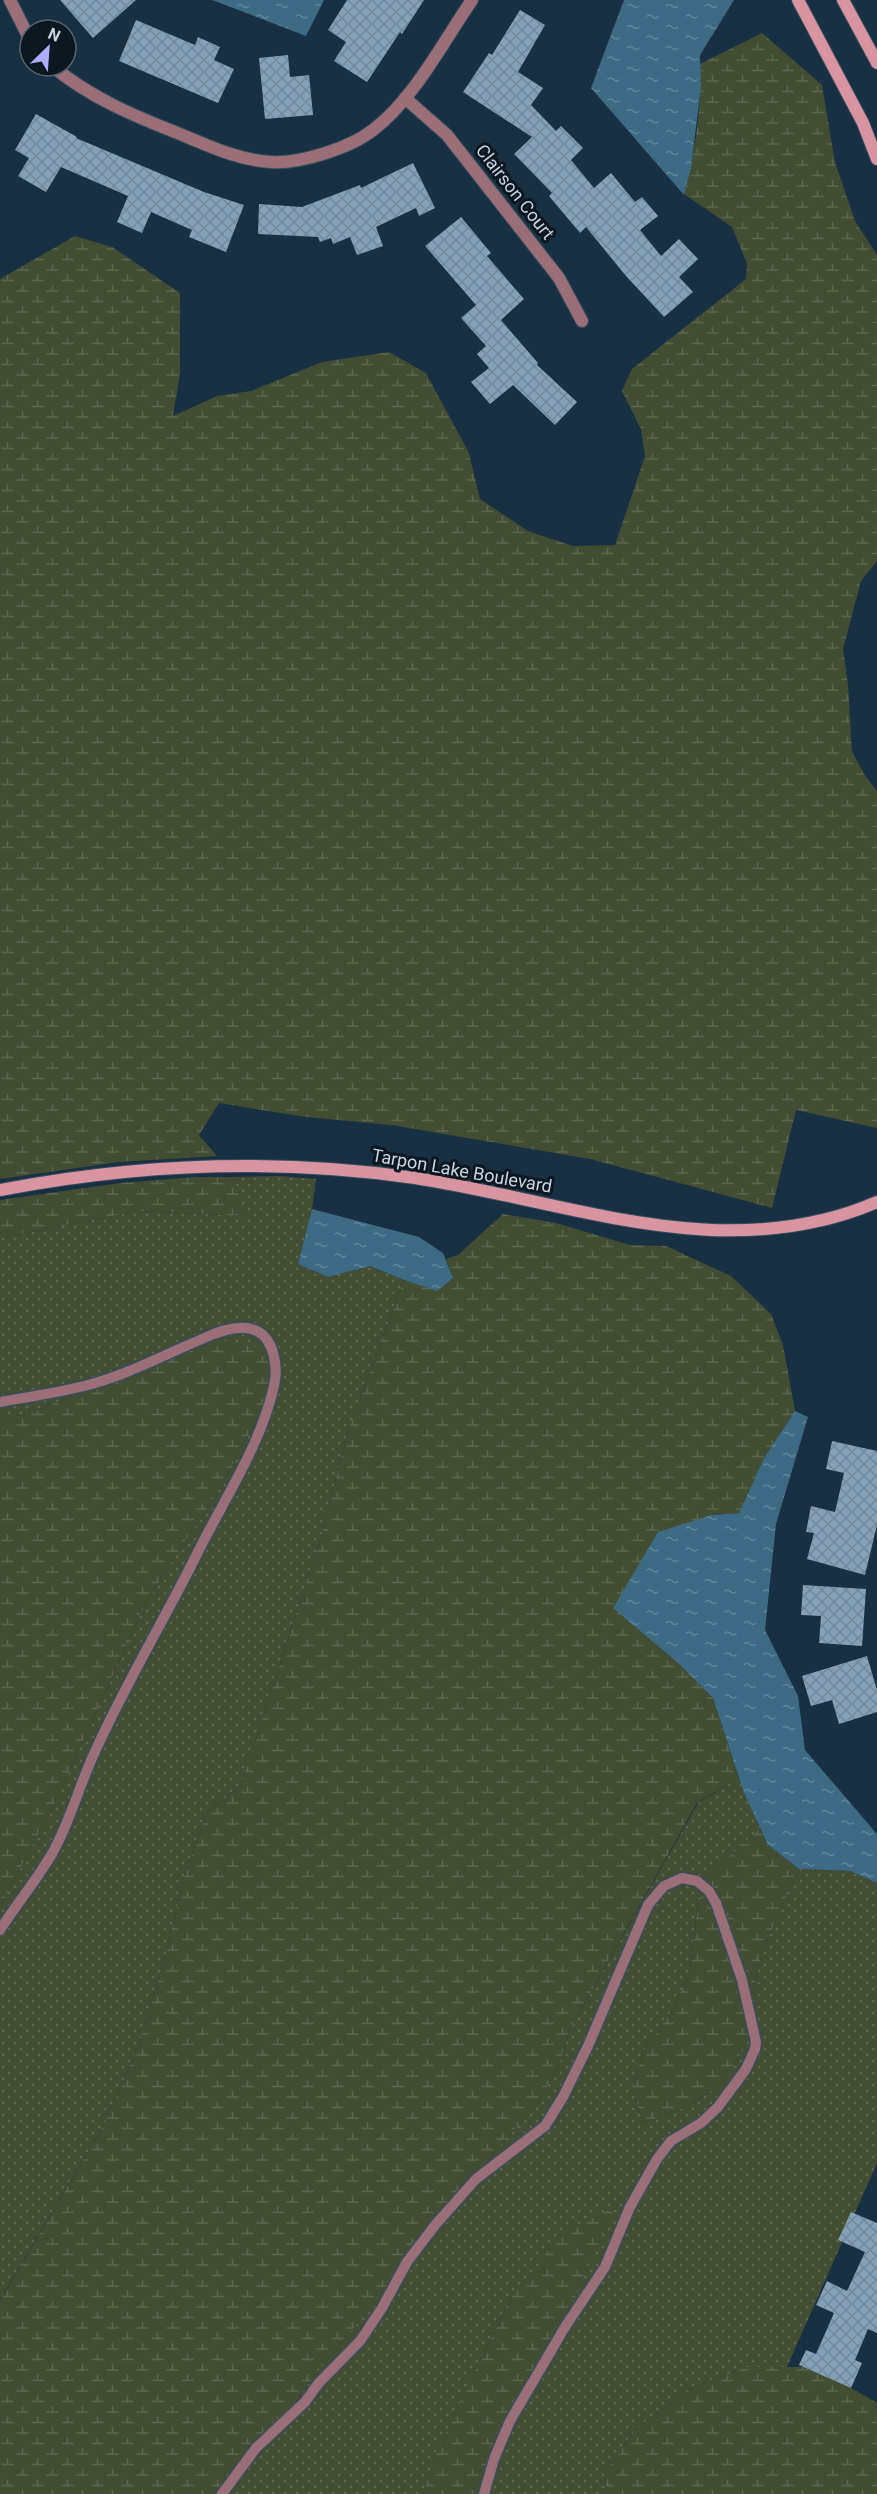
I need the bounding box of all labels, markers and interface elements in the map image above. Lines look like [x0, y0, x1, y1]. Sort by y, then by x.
north arrow [18, 18, 78, 78]
text: N [45, 24, 63, 46]
street label: Clairson Court [472, 140, 559, 243]
street label: Tarpon Lake Boulevard [370, 1144, 554, 1197]

